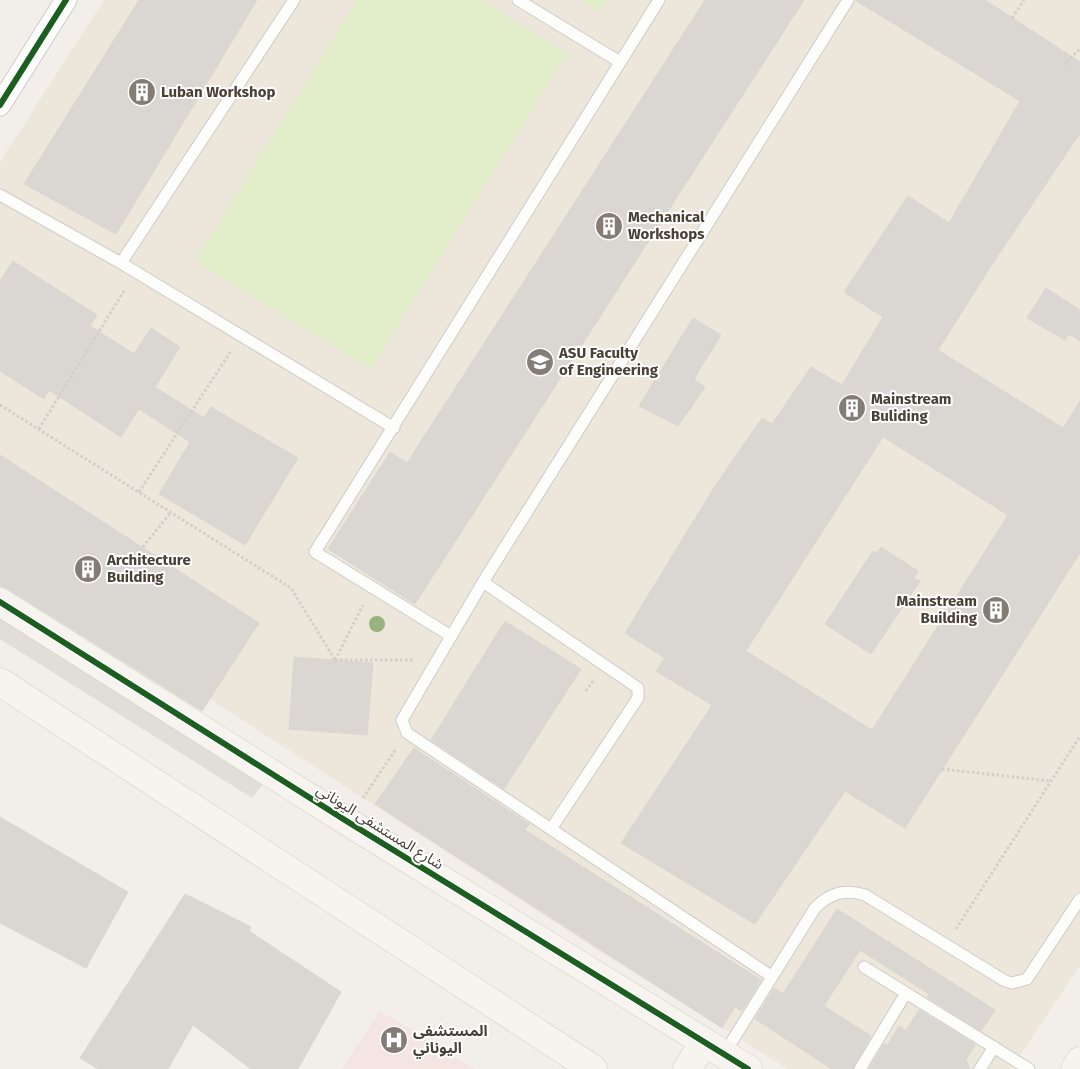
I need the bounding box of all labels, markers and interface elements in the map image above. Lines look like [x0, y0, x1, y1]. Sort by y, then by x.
building icon: Luban Workshop [127, 77, 157, 107]
place label: Luban Workshop [161, 83, 275, 101]
place label: Mechanical Workshops [628, 208, 705, 243]
building icon: Mechanical Workshops [594, 211, 624, 241]
place label: ASU Faculty of Engineering [558, 344, 659, 379]
school or university icon: ASU Faculty of Engineering [525, 347, 555, 377]
place label: Mainstream Buliding [871, 390, 952, 425]
building icon: Mainstream Buliding [837, 393, 867, 423]
place label: Architecture Building [106, 551, 191, 586]
building icon: Architecture Building [73, 554, 103, 584]
place label: Mainstream Building [896, 592, 978, 627]
building icon: Mainstream Building [981, 595, 1011, 625]
street label: شارع المستشفى اليوناني [312, 781, 447, 876]
place label: المستشفى اليوناني [413, 1022, 488, 1059]
hospital icon: المستشفى اليوناني [379, 1025, 409, 1055]

